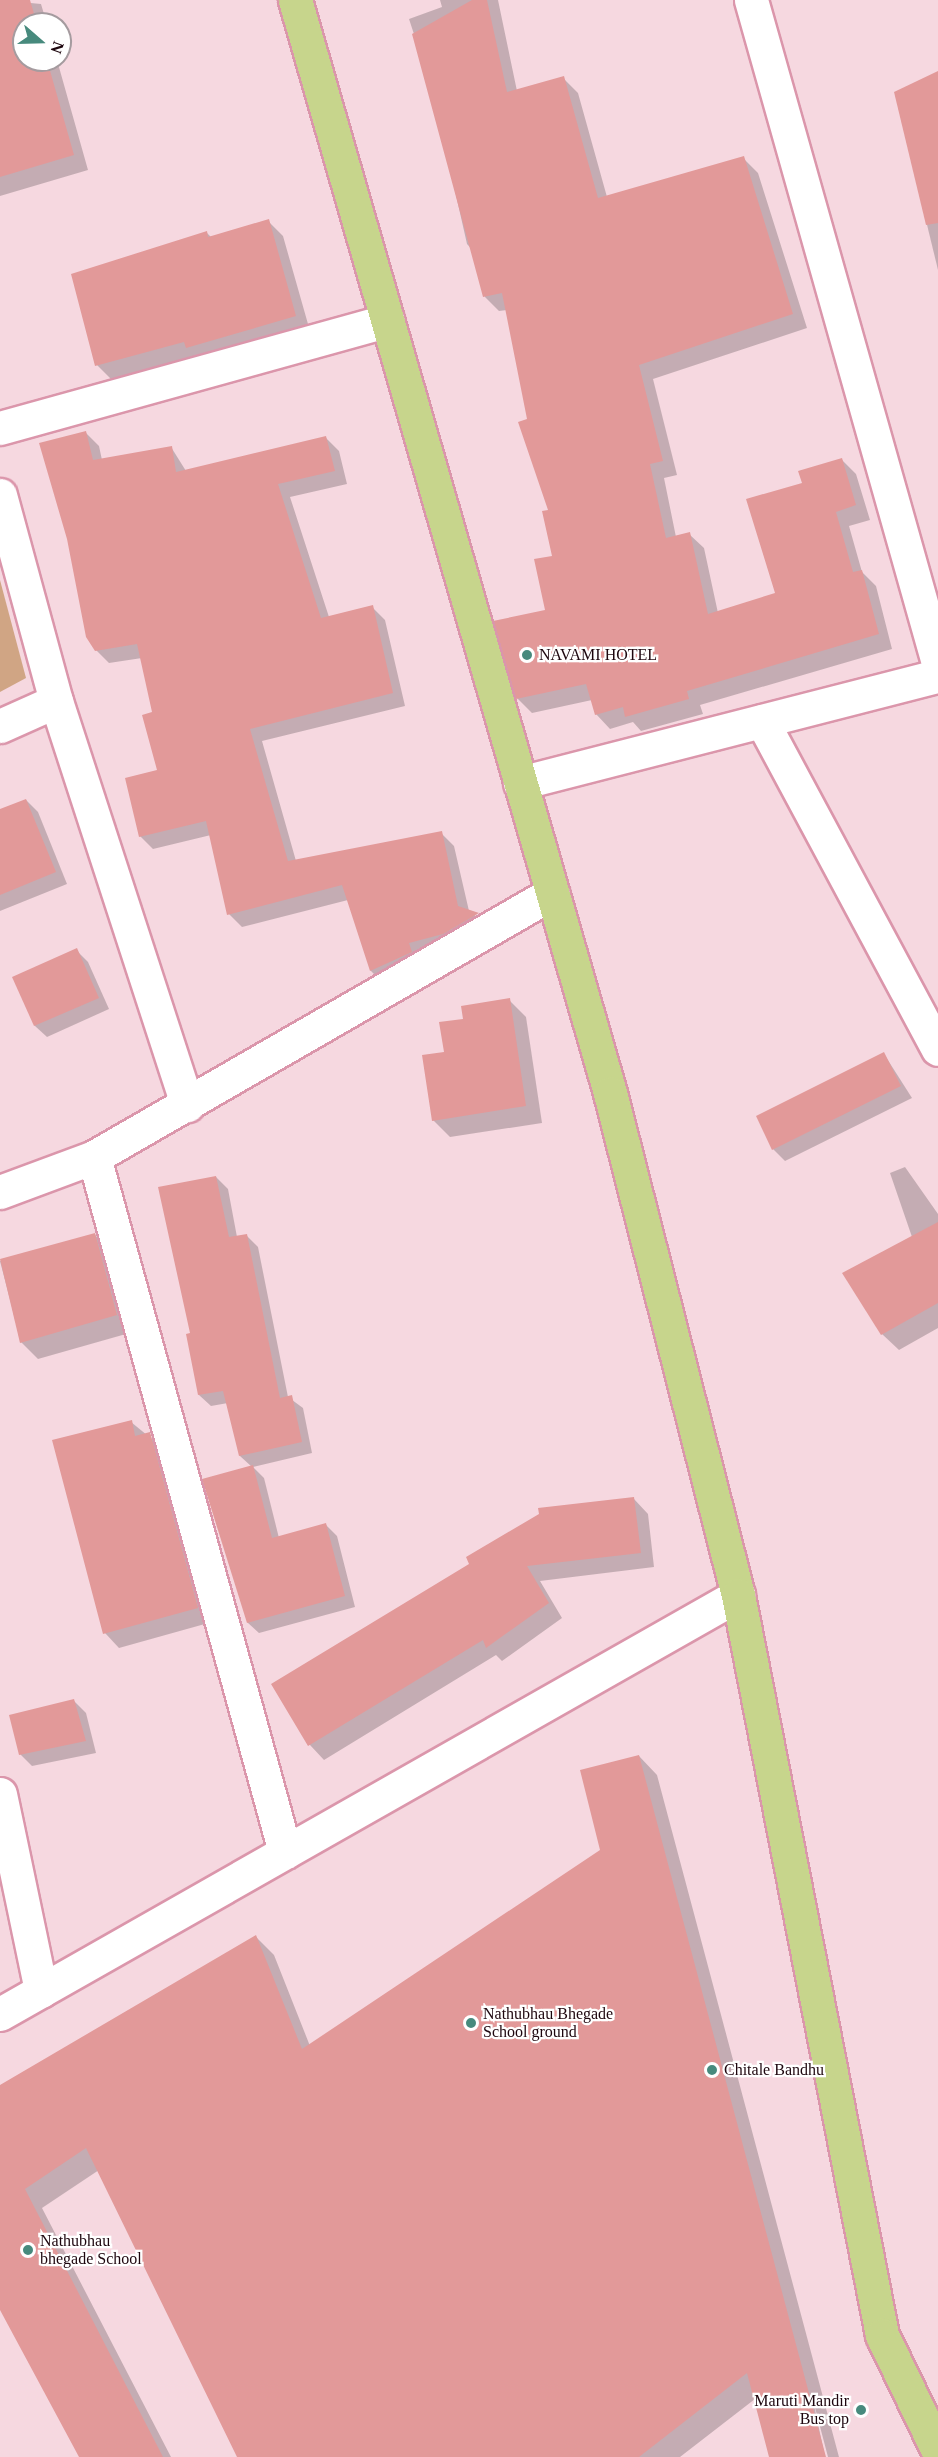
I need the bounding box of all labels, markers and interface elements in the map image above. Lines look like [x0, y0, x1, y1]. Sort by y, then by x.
north arrow [12, 12, 72, 72]
text: N [48, 39, 67, 56]
place label: NAVAMI HOTEL [539, 645, 657, 665]
marker: NAVAMI HOTEL [520, 648, 534, 662]
place label: Nathubhau Bhegade School ground [483, 2004, 613, 2042]
marker: Nathubhau Bhegade School ground [464, 2016, 478, 2030]
place label: Chitale Bandhu [724, 2060, 824, 2080]
marker: Chitale Bandhu [705, 2063, 719, 2077]
place label: Nathubhau bhegade School [40, 2231, 142, 2269]
marker: Nathubhau bhegade School [21, 2243, 35, 2257]
place label: Maruti Mandir Bus top [754, 2391, 849, 2429]
marker: Maruti Mandir Bus top [854, 2403, 868, 2417]

